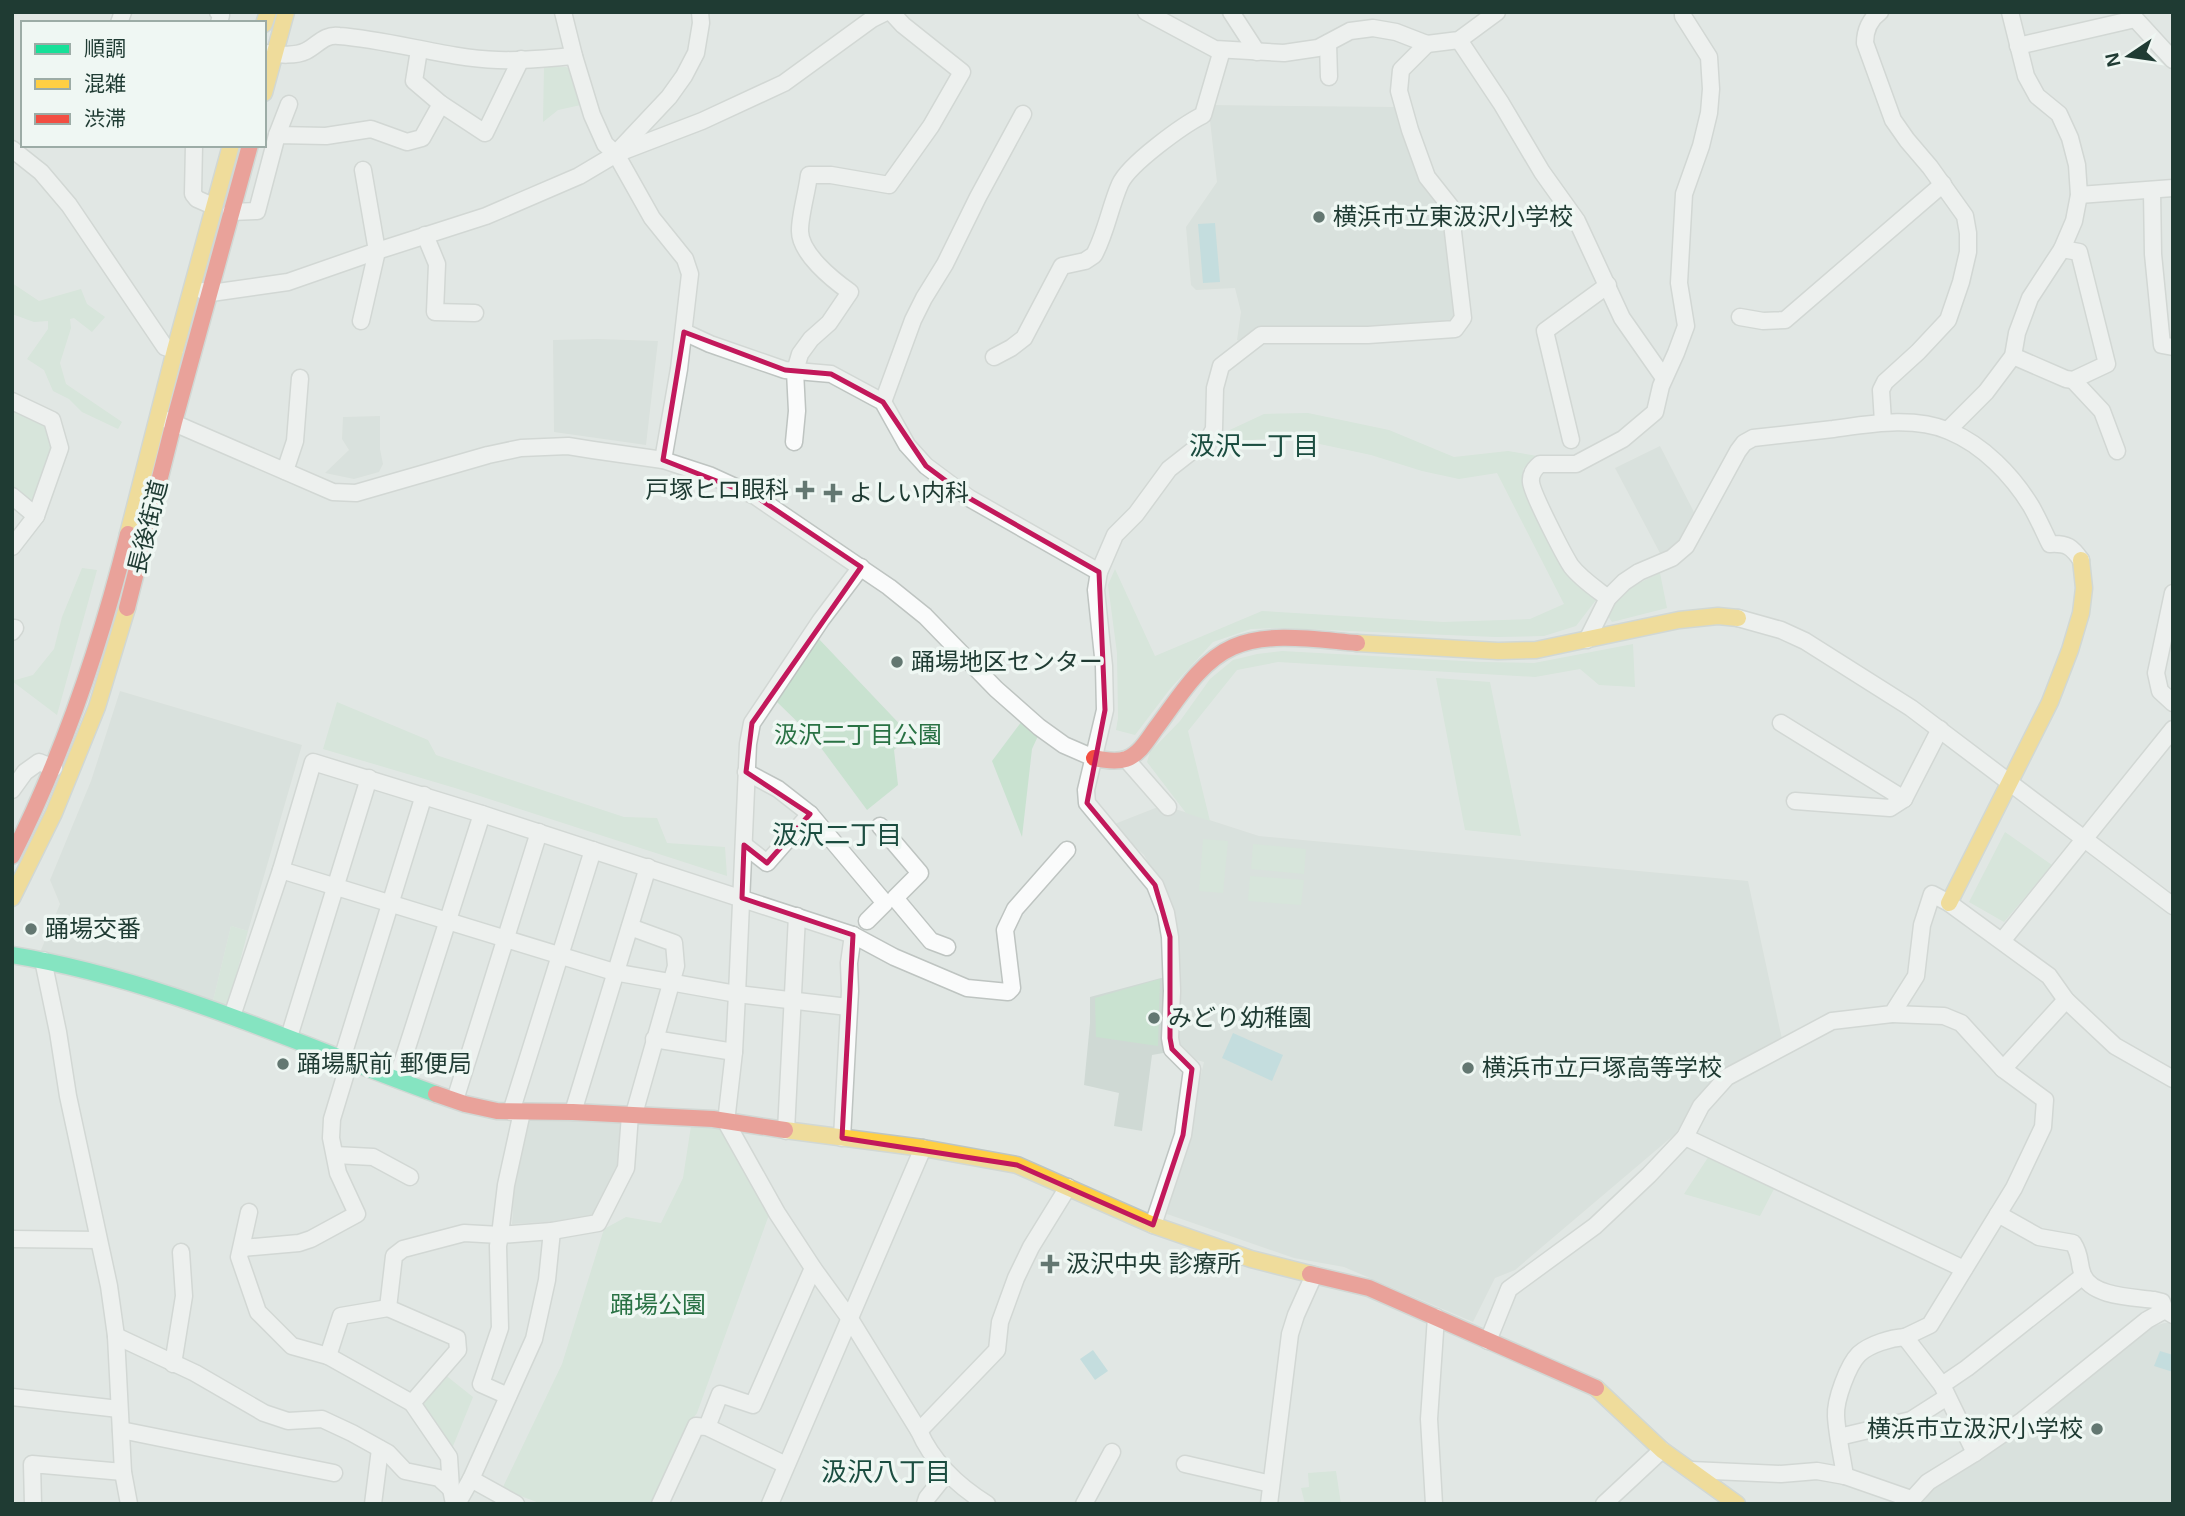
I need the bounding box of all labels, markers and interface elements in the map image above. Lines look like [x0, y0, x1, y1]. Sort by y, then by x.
legend [21, 21, 266, 147]
north arrow [2094, 21, 2164, 91]
text: 順調 [84, 37, 126, 60]
text: N [2101, 51, 2125, 69]
text: 混雑 [84, 72, 126, 95]
text: 渋滞 [84, 107, 126, 130]
place label: 横浜市立東汲沢小学校 [1333, 203, 1573, 230]
marker: 横浜市立東汲沢小学校 [1311, 209, 1327, 225]
district label: 汲沢一丁目 [1189, 431, 1319, 461]
place label: 戸塚ヒロ眼科 [645, 476, 789, 503]
street label: 長後街道 [123, 477, 172, 577]
place label: よしい内科 [849, 479, 969, 506]
marker: 戸塚ヒロ眼科 [795, 480, 815, 500]
marker: よしい内科 [823, 483, 843, 503]
place label: 踊場地区センター [911, 648, 1103, 675]
marker: 踊場地区センター [889, 654, 905, 670]
park label: 汲沢二丁目公園 [774, 721, 942, 748]
district label: 汲沢二丁目 [772, 820, 902, 850]
place label: 踊場交番 [45, 915, 141, 942]
marker: 踊場交番 [23, 921, 39, 937]
place label: みどり幼稚園 [1168, 1004, 1312, 1031]
marker: みどり幼稚園 [1146, 1010, 1162, 1026]
place label: 踊場駅前 郵便局 [297, 1050, 472, 1077]
place label: 横浜市立戸塚高等学校 [1482, 1054, 1722, 1081]
marker: 踊場駅前 郵便局 [275, 1056, 291, 1072]
marker: 横浜市立戸塚高等学校 [1460, 1060, 1476, 1076]
place label: 汲沢中央 診療所 [1066, 1250, 1241, 1277]
marker: 汲沢中央 診療所 [1040, 1254, 1060, 1274]
park label: 踊場公園 [610, 1291, 706, 1318]
place label: 横浜市立汲沢小学校 [1867, 1415, 2083, 1442]
marker: 横浜市立汲沢小学校 [2089, 1421, 2105, 1437]
district label: 汲沢八丁目 [821, 1457, 951, 1487]

